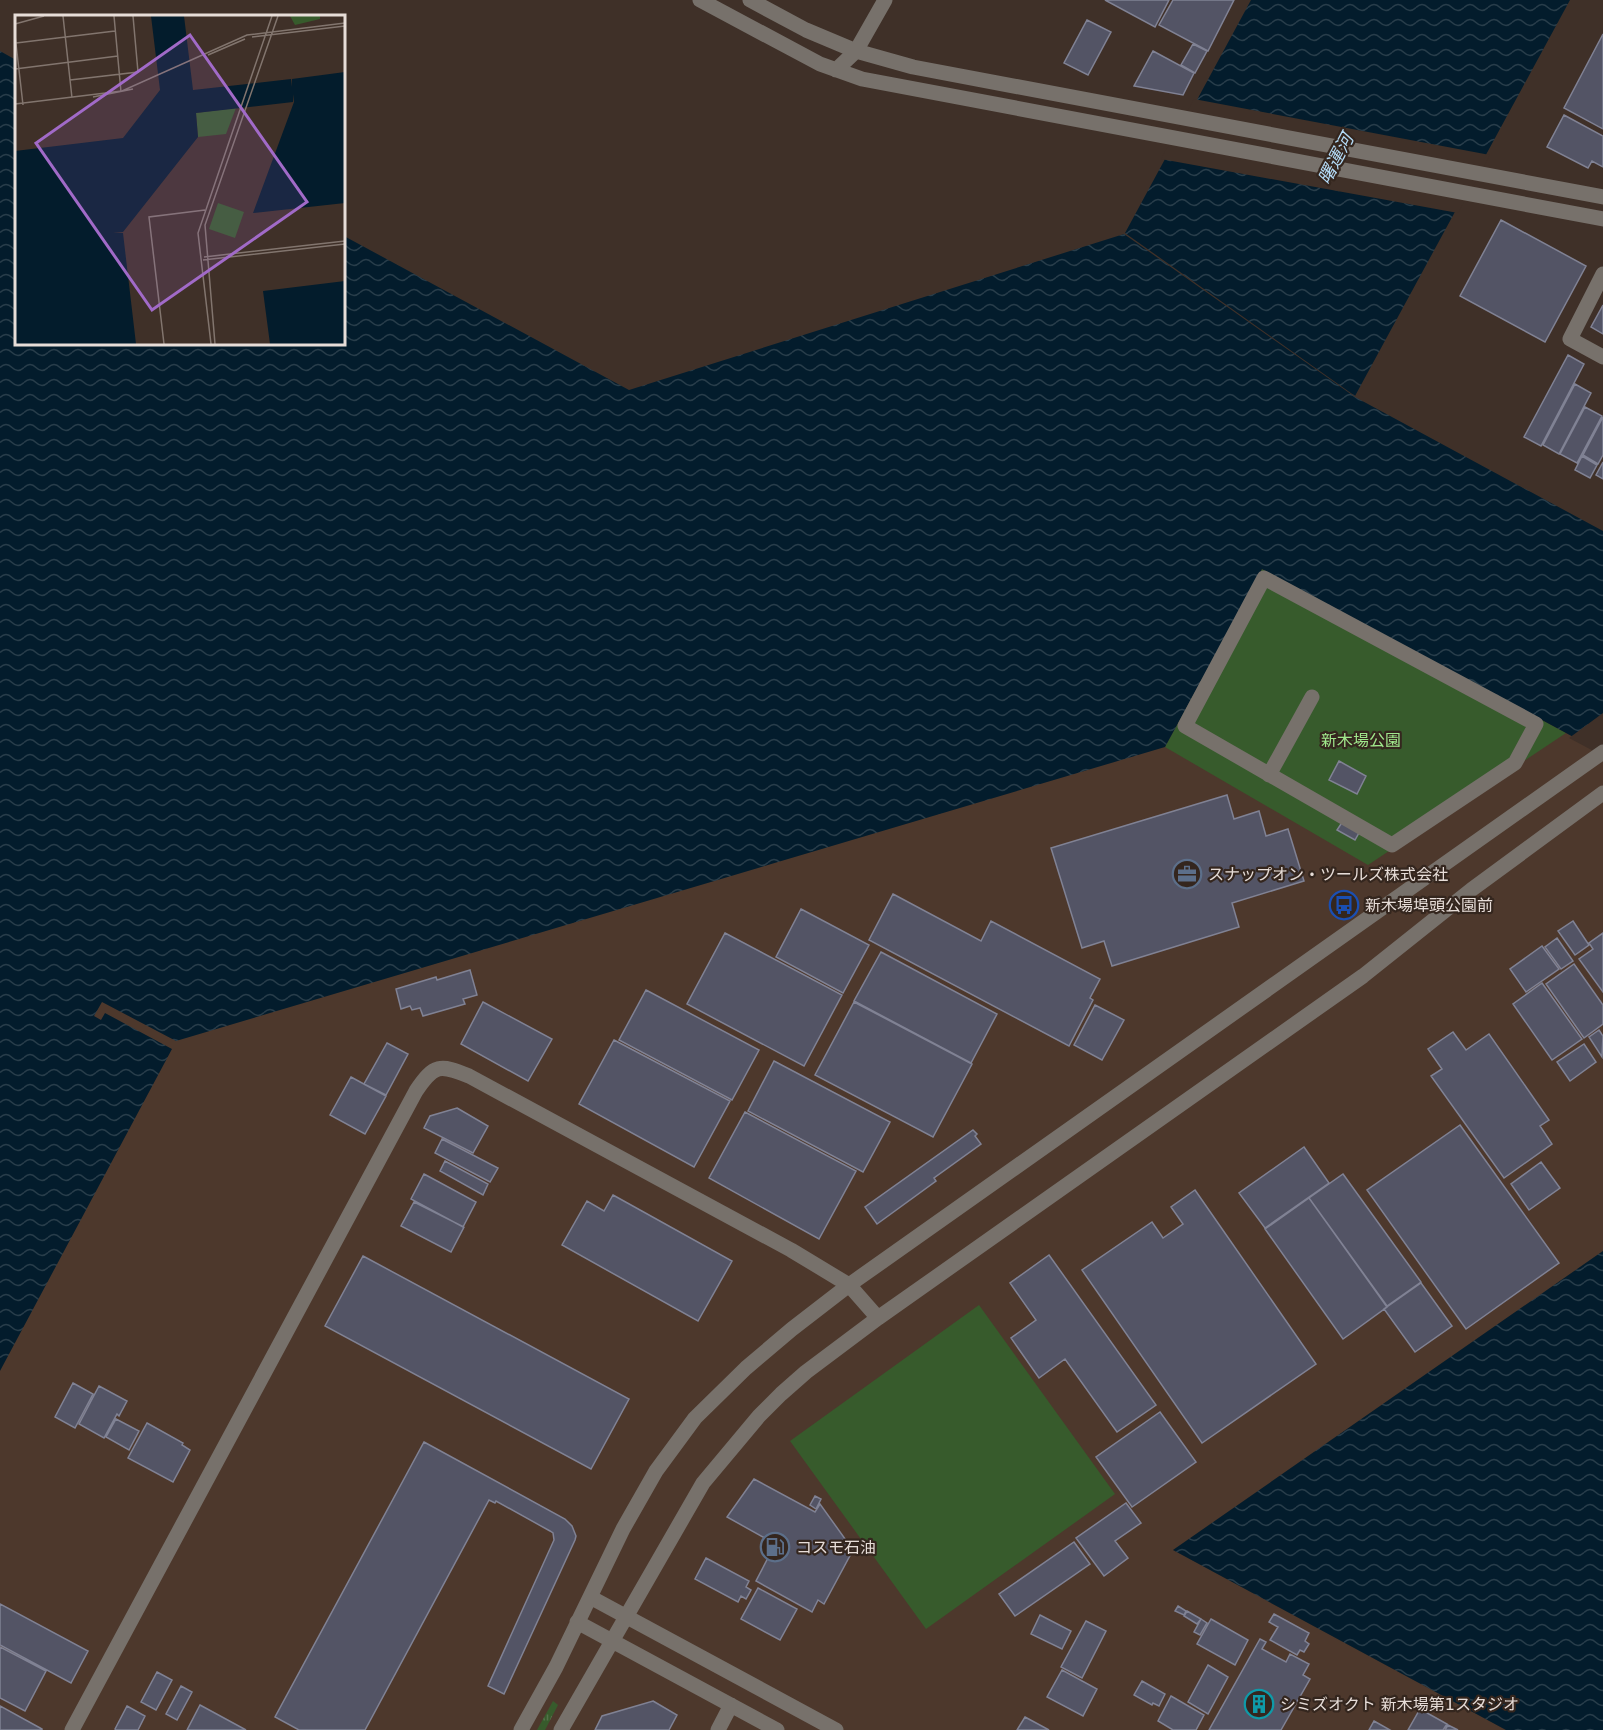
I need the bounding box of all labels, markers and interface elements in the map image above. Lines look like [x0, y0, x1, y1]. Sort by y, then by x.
inset map [15, 15, 345, 345]
water label: 曙運河 [1314, 127, 1359, 188]
park label: 新木場公園 [1321, 731, 1401, 750]
office icon: スナップオン・ツールズ株式会社 [1171, 858, 1203, 890]
place label: スナップオン・ツールズ株式会社 [1208, 865, 1448, 884]
bus stop icon: 新木場埠頭公園前 [1328, 889, 1360, 921]
place label: 新木場埠頭公園前 [1365, 896, 1493, 915]
fuel station icon: コスモ石油 [759, 1531, 791, 1563]
place label: コスモ石油 [796, 1538, 876, 1557]
building icon: シミズオクト 新木場第1スタジオ [1243, 1688, 1275, 1720]
place label: シミズオクト 新木場第1スタジオ [1280, 1695, 1519, 1714]

